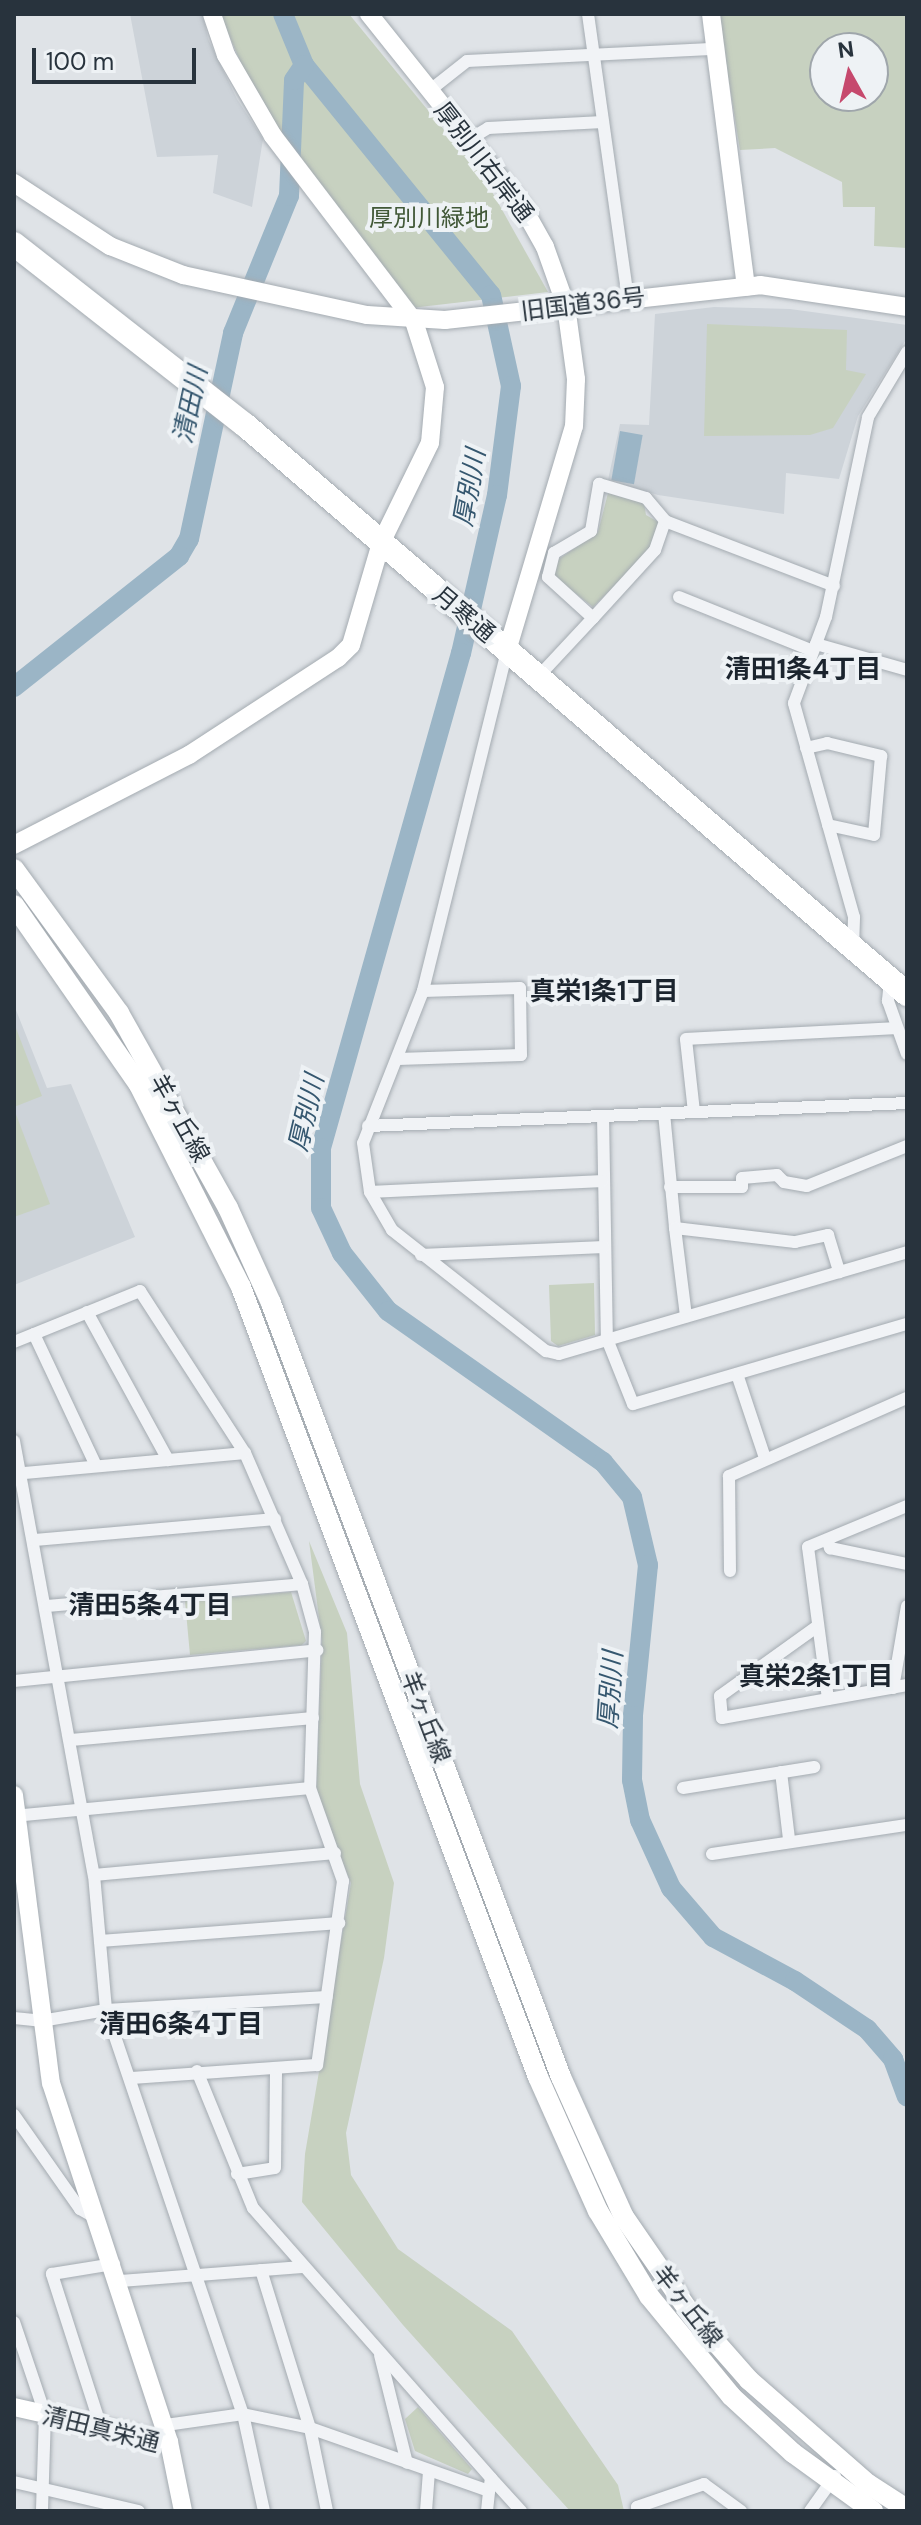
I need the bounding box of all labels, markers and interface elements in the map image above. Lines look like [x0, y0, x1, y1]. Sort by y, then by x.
scale bar [36, 32, 200, 82]
north arrow [809, 32, 889, 112]
text: N [836, 34, 856, 65]
text: 100 m [46, 46, 114, 77]
street label: 厚別川右岸通 [428, 96, 540, 228]
park label: 厚別川緑地 [369, 204, 489, 232]
street label: 旧国道36号 [519, 282, 647, 326]
water label: 清田川 [168, 364, 214, 446]
water label: 厚別川 [448, 447, 492, 529]
street label: 月寒通 [427, 580, 501, 648]
district label: 清田1条4丁目 [725, 654, 881, 686]
district label: 真栄1条1丁目 [530, 976, 678, 1008]
street label: 羊ヶ丘線 [144, 1069, 216, 1167]
water label: 厚別川 [283, 1071, 331, 1155]
district label: 清田5条4丁目 [68, 1590, 232, 1622]
water label: 厚別川 [593, 1650, 629, 1730]
district label: 真栄2条1丁目 [739, 1661, 893, 1693]
street label: 羊ヶ丘線 [395, 1667, 457, 1767]
district label: 清田6条4丁目 [99, 2009, 263, 2041]
street label: 羊ヶ丘線 [647, 2259, 729, 2353]
street label: 清田真栄通 [39, 2401, 163, 2457]

